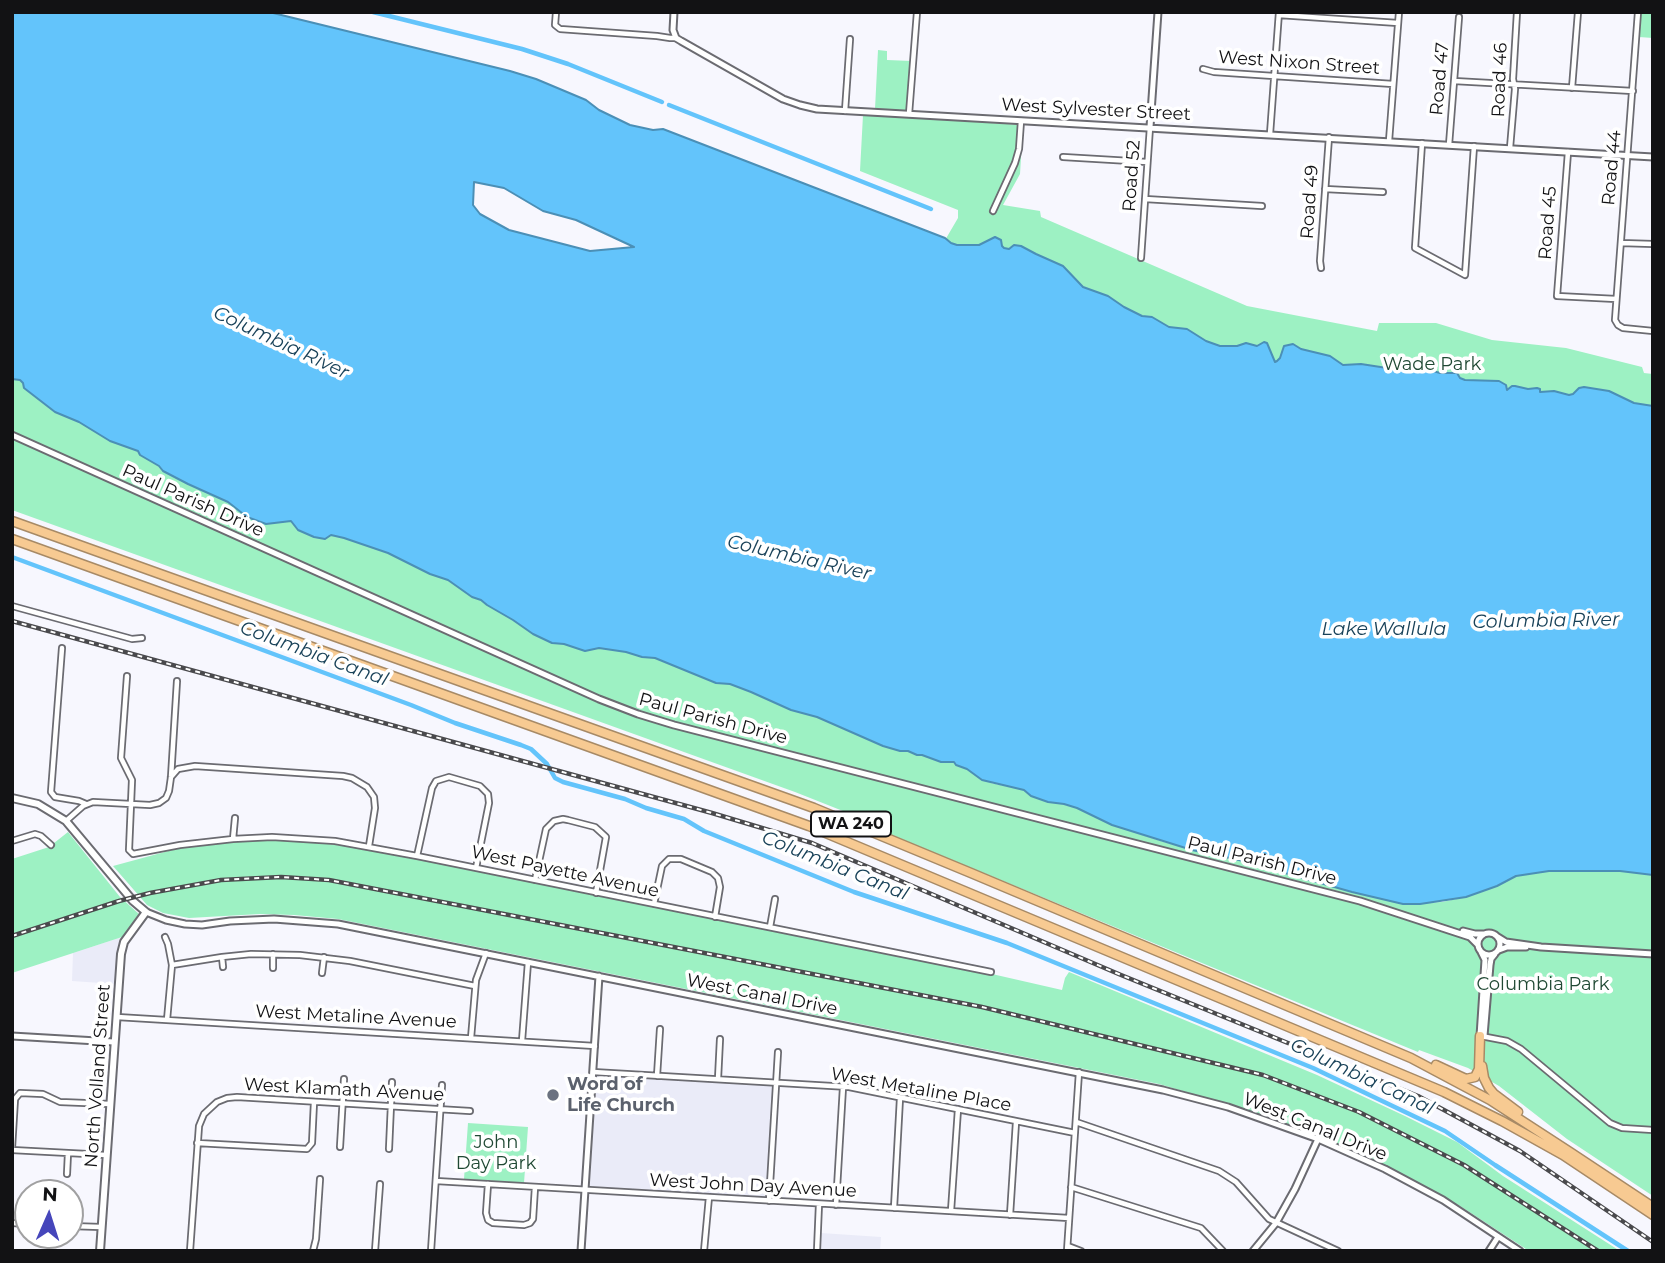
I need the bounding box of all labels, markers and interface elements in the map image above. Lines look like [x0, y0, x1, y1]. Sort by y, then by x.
street label: Road 47 [1426, 42, 1454, 116]
street label: Road 46 [1488, 42, 1512, 118]
street label: West Nixon Street [1217, 47, 1381, 79]
street label: West Sylvester Street [1001, 94, 1191, 126]
street label: Road 44 [1598, 129, 1626, 207]
street label: Road 52 [1119, 139, 1145, 213]
street label: Road 49 [1297, 164, 1323, 240]
street label: Road 45 [1535, 185, 1561, 261]
water label: Columbia River [210, 302, 352, 384]
park label: Wade Park [1383, 354, 1481, 376]
street label: Paul Parish Drive [119, 460, 267, 542]
water label: Columbia River [725, 530, 873, 586]
water label: Columbia River [1472, 608, 1620, 634]
water label: Columbia Canal [237, 617, 391, 691]
water label: Lake Wallula [1322, 618, 1446, 640]
street label: Paul Parish Drive [636, 689, 790, 749]
road number: WA 240 [811, 811, 891, 836]
water label: Columbia Canal [758, 826, 912, 906]
street label: Paul Parish Drive [1185, 832, 1339, 890]
street label: West Payette Avenue [469, 842, 661, 902]
street label: West Canal Drive [685, 970, 839, 1020]
park label: Columbia Park [1476, 974, 1610, 996]
street label: North Volland Street [81, 983, 115, 1169]
street label: West Metaline Avenue [255, 1001, 457, 1033]
water label: Columbia Canal [1286, 1034, 1438, 1120]
street label: West Metaline Place [829, 1063, 1013, 1117]
street label: West Klamath Avenue [243, 1074, 445, 1106]
place label: Word of Life Church [567, 1074, 675, 1116]
marker: Word of Life Church [545, 1087, 561, 1103]
street label: West Canal Drive [1240, 1088, 1390, 1166]
park label: John Day Park [456, 1132, 536, 1174]
street label: West John Day Avenue [649, 1170, 857, 1202]
north arrow [14, 1179, 84, 1249]
text: N [42, 1183, 58, 1206]

